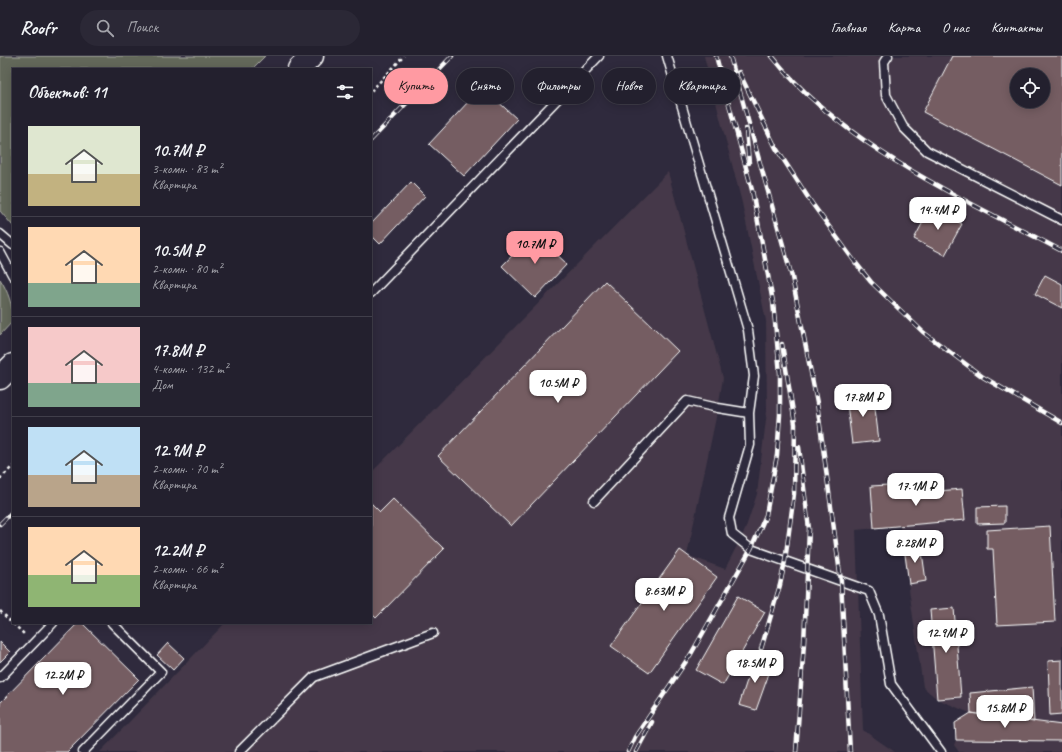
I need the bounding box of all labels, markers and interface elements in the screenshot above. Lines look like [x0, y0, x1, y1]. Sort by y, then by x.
search box [80, 10, 360, 46]
text: Roofr [20, 16, 56, 40]
icon: search [94, 17, 116, 39]
text: Поиск [126, 18, 158, 37]
text: Главная [831, 19, 866, 36]
text: Карта [888, 19, 920, 36]
text: О нас [942, 19, 969, 36]
text: Контакты [991, 19, 1042, 36]
chip: Купить [384, 68, 448, 104]
chip: Снять [456, 68, 514, 104]
chip: Фильтры [522, 68, 594, 104]
chip: Новое [602, 68, 656, 104]
chip: Квартира [664, 68, 740, 104]
map controls [1010, 68, 1050, 108]
button: locate [1010, 68, 1050, 108]
icon: filters [334, 81, 356, 103]
text: Объектов: 11 [28, 82, 107, 103]
text: 10.7M ₽ [152, 140, 204, 161]
icon: home [60, 142, 108, 190]
text: 3-комн. · 83 m² [152, 161, 222, 177]
text: Квартира [152, 177, 196, 193]
pin: 14.4M ₽ [901, 197, 975, 231]
text: 14.4M ₽ [918, 202, 958, 218]
pin: 10.7M ₽ [498, 231, 572, 265]
text: 10.7M ₽ [515, 236, 555, 252]
text: 10.5M ₽ [152, 240, 203, 261]
icon: home [60, 243, 108, 291]
text: 2-комн. · 80 m² [152, 261, 222, 277]
text: Квартира [152, 277, 196, 293]
text: 17.8M ₽ [152, 340, 204, 361]
icon: home [60, 343, 108, 391]
text: 4-комн. · 132 m² [152, 361, 228, 377]
pin: 10.5M ₽ [521, 370, 595, 404]
text: 10.5M ₽ [538, 375, 578, 391]
text: Дом [152, 377, 173, 393]
pin: 17.8M ₽ [826, 384, 900, 418]
text: 17.8M ₽ [843, 389, 883, 405]
text: 12.9M ₽ [152, 440, 203, 461]
icon: home [60, 443, 108, 491]
text: 2-комн. · 70 m² [152, 461, 222, 477]
pin: 17.1M ₽ [879, 473, 953, 507]
text: Квартира [152, 477, 196, 493]
text: 17.1M ₽ [896, 478, 936, 494]
pin: 8.28M ₽ [878, 530, 952, 564]
text: 8.28M ₽ [895, 535, 935, 551]
text: 12.2M ₽ [152, 540, 204, 561]
icon: home [60, 543, 108, 591]
text: 2-комн. · 66 m² [152, 561, 222, 577]
text: Квартира [152, 577, 196, 593]
pin: 8.63M ₽ [627, 578, 701, 612]
text: 8.63M ₽ [644, 583, 684, 599]
pin: 12.9M ₽ [909, 620, 983, 654]
text: 12.9M ₽ [926, 625, 966, 641]
pin: 18.5M ₽ [718, 650, 792, 684]
text: 18.5M ₽ [735, 655, 775, 671]
pin: 12.2M ₽ [26, 662, 100, 696]
text: 12.2M ₽ [43, 667, 83, 683]
pin: 15.8M ₽ [968, 695, 1042, 729]
text: 15.8M ₽ [985, 700, 1025, 716]

